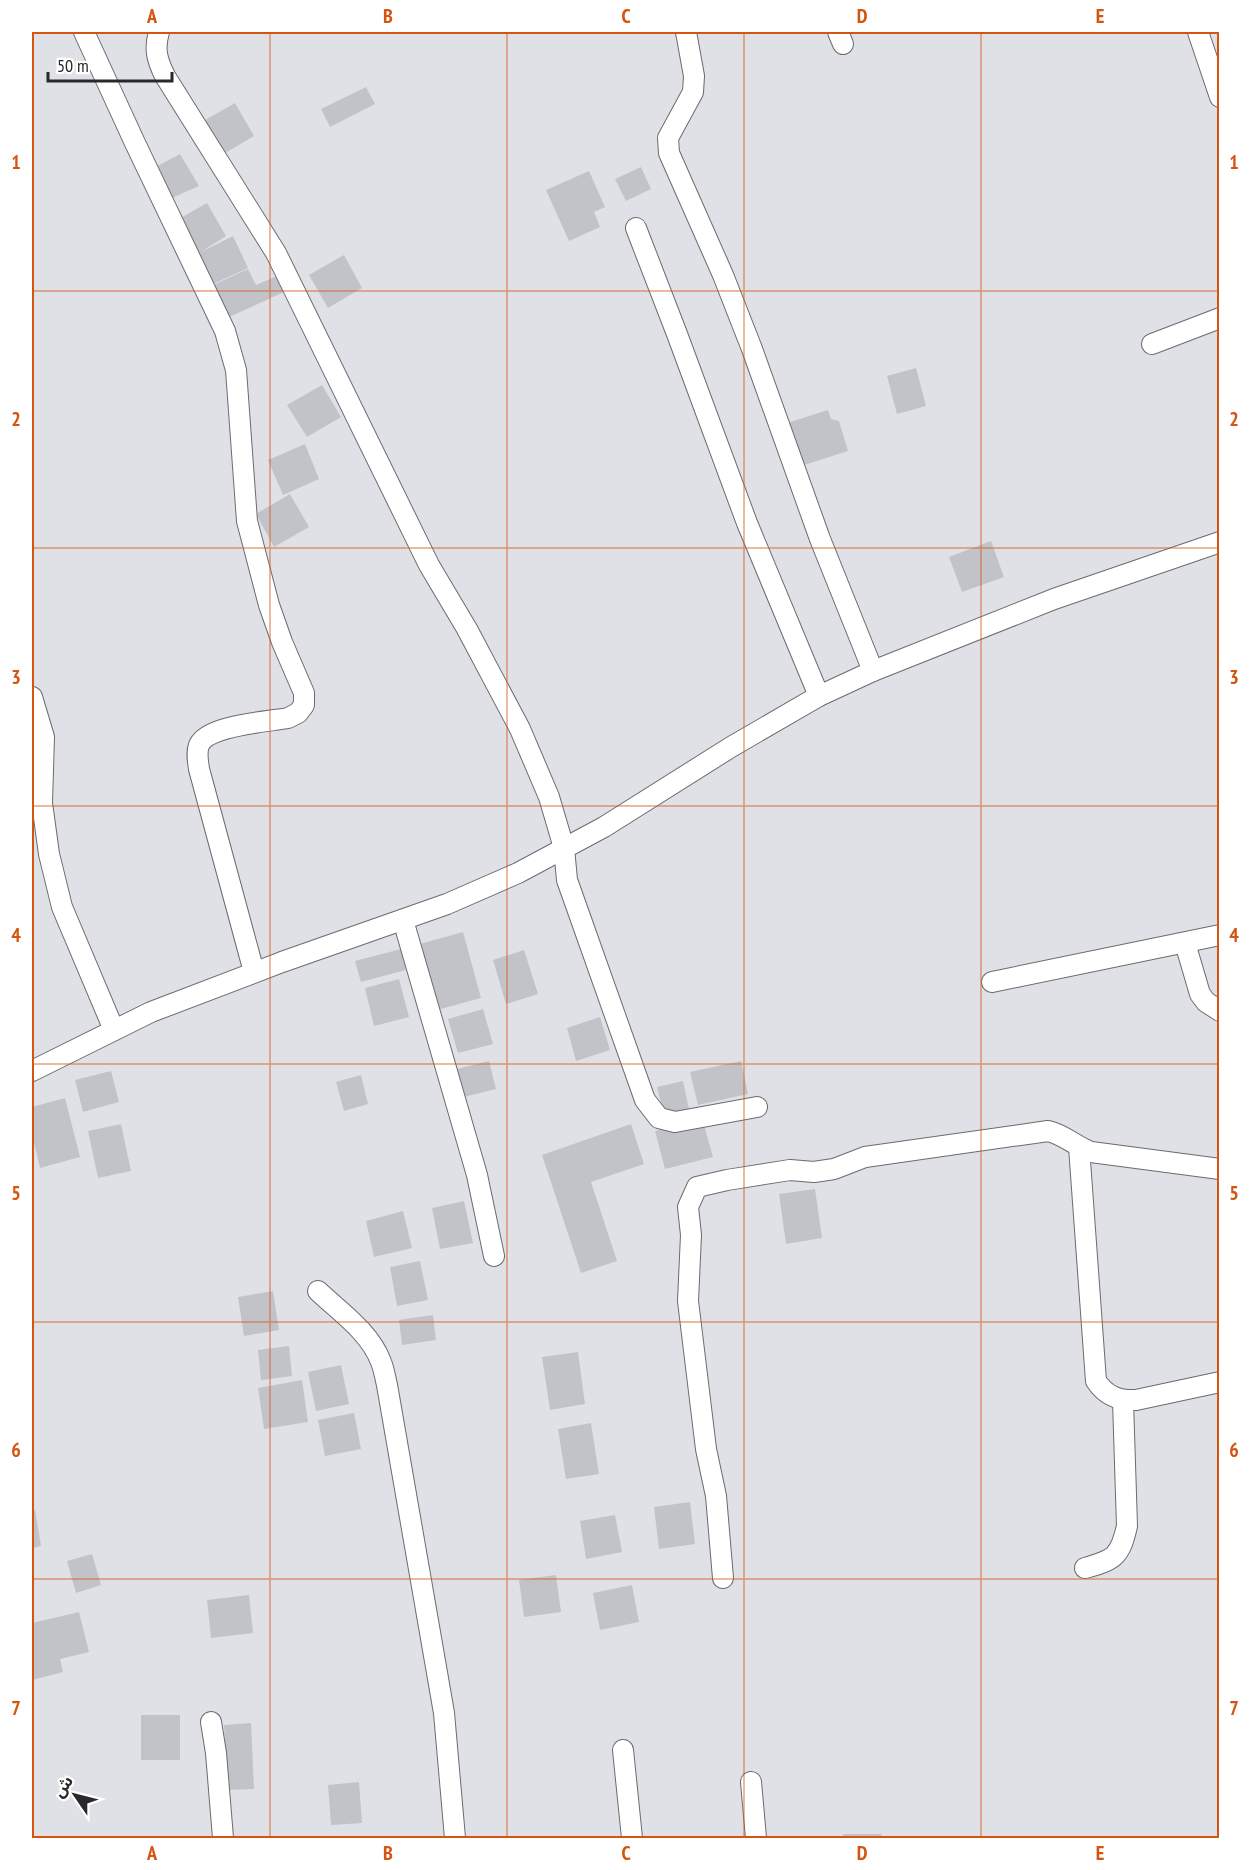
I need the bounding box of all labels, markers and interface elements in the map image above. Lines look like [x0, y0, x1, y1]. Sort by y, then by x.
text: A [146, 3, 158, 29]
text: B [383, 3, 393, 29]
text: C [621, 3, 631, 29]
text: D [857, 3, 868, 29]
text: E [1096, 3, 1104, 29]
scale bar [48, 45, 172, 83]
text: 50 m [57, 54, 89, 77]
text: 1 [11, 149, 21, 175]
text: 1 [1229, 149, 1239, 175]
text: 2 [11, 406, 21, 432]
text: 2 [1229, 406, 1239, 432]
text: 3 [11, 664, 21, 690]
text: 3 [1229, 664, 1239, 690]
text: 4 [11, 922, 21, 948]
text: 4 [1229, 922, 1239, 948]
text: 5 [11, 1180, 21, 1206]
text: 5 [1229, 1180, 1239, 1206]
text: 6 [11, 1437, 21, 1463]
text: 6 [1229, 1437, 1239, 1463]
text: 7 [11, 1695, 21, 1721]
text: 7 [1229, 1695, 1239, 1721]
north arrow [45, 1765, 105, 1825]
text: ش [48, 1772, 77, 1801]
text: A [146, 1840, 158, 1866]
text: B [383, 1840, 393, 1866]
text: C [621, 1840, 631, 1866]
text: D [857, 1840, 868, 1866]
text: E [1096, 1840, 1104, 1866]

